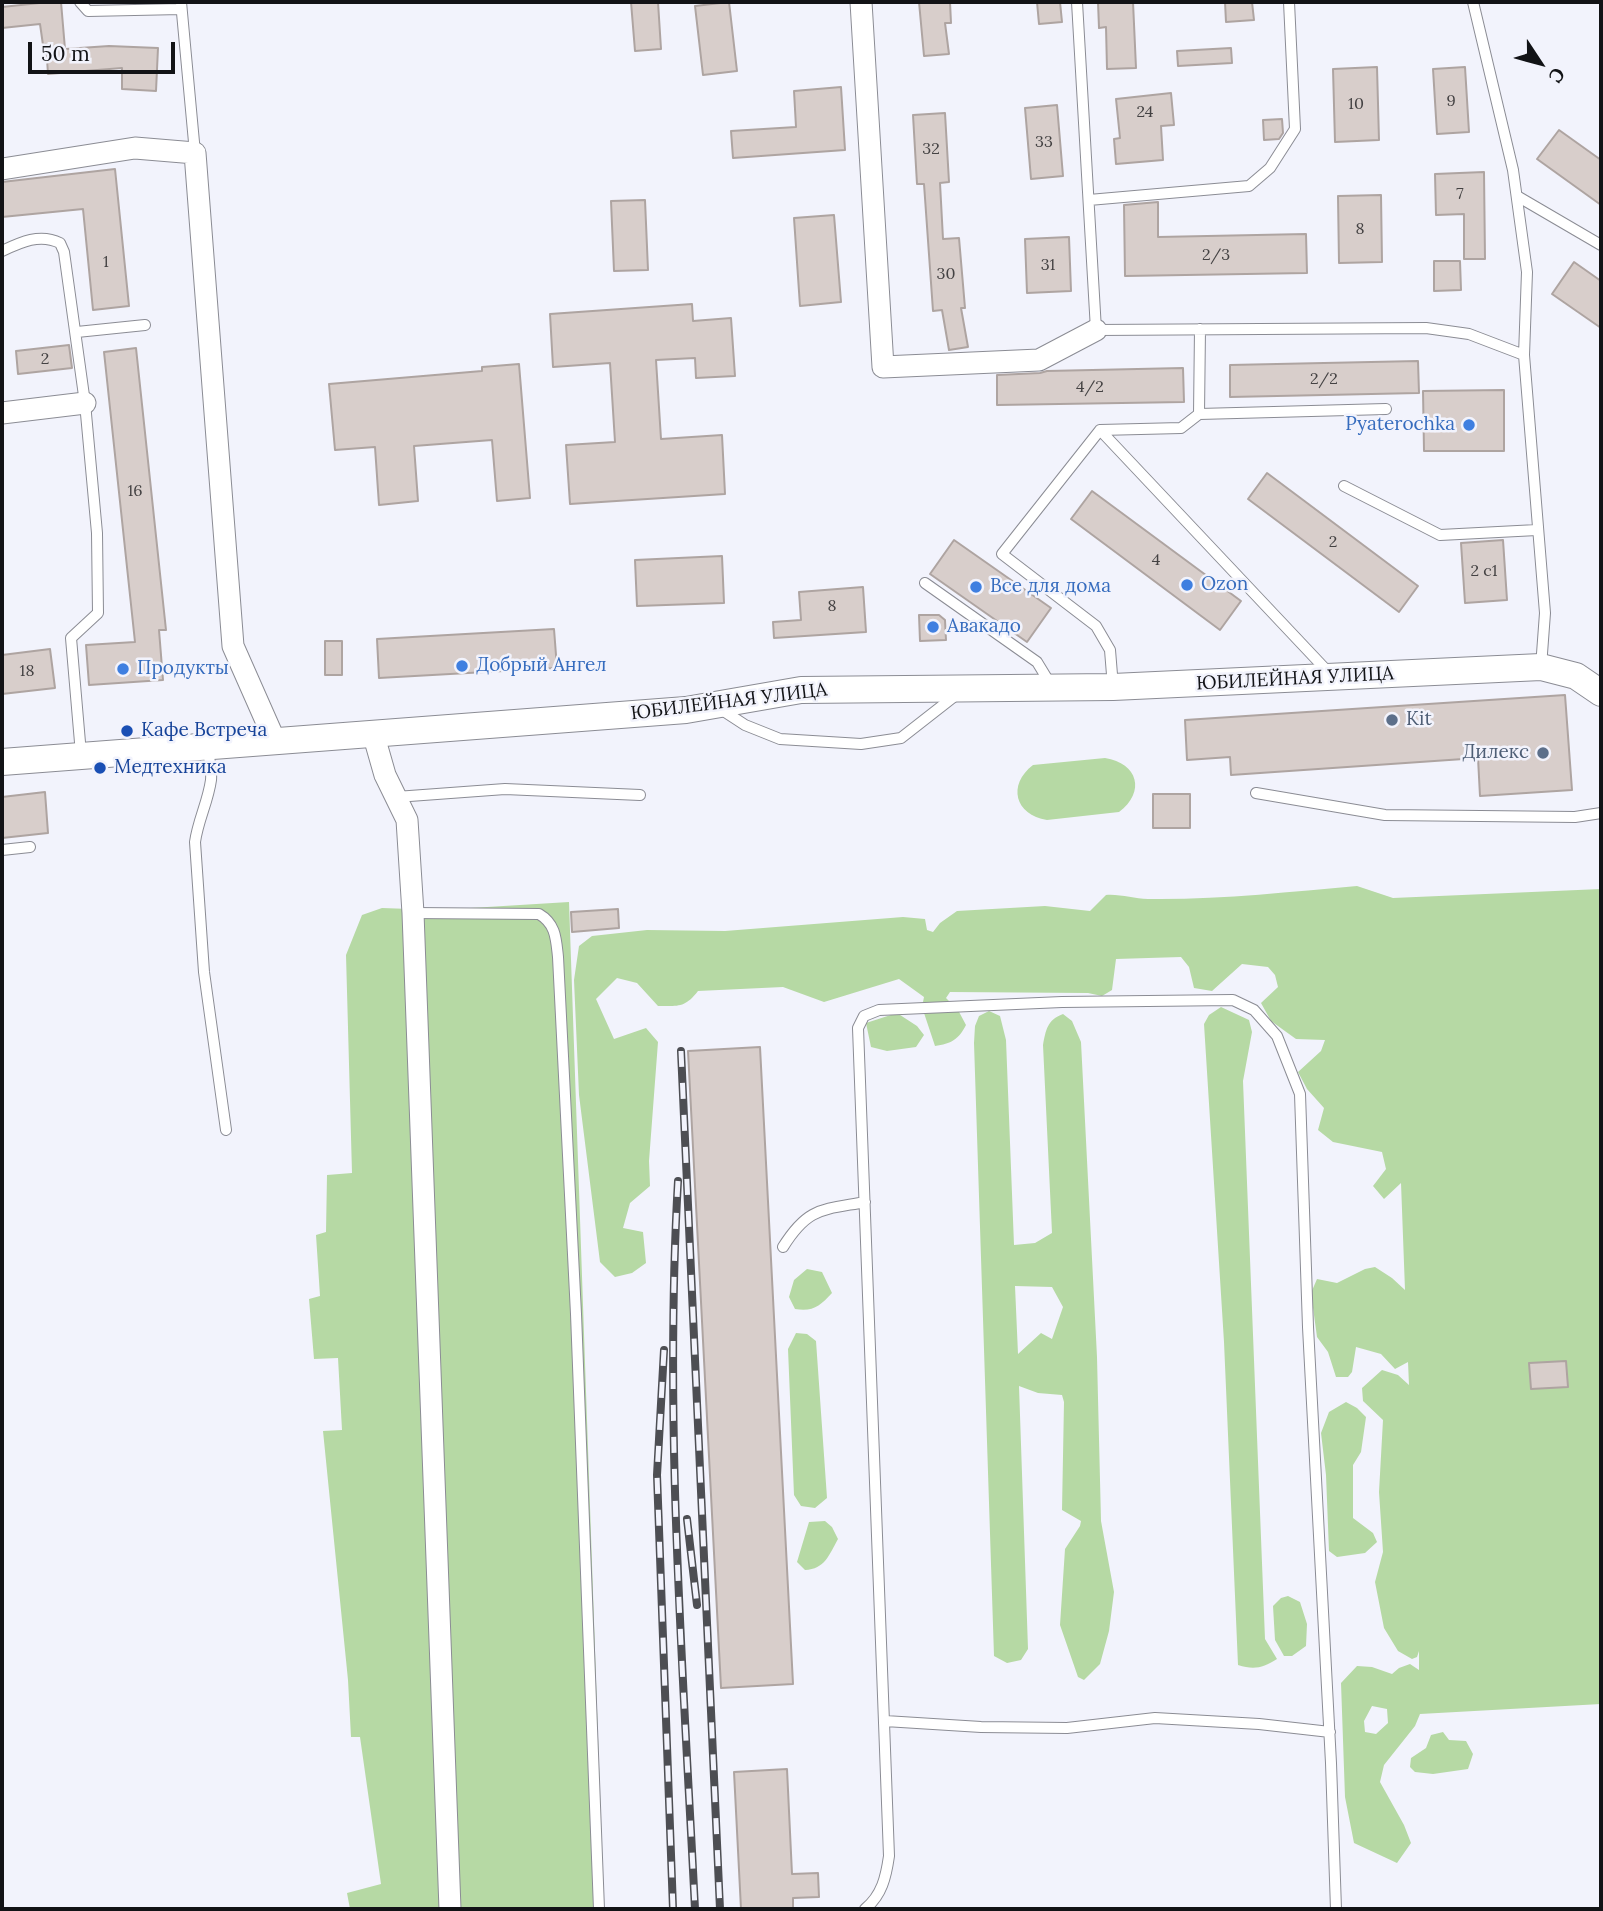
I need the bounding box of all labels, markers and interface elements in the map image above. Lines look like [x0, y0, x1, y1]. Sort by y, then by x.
scale bar [32, 28, 178, 72]
north arrow [1505, 28, 1575, 98]
text: 50 m [41, 40, 90, 67]
text: С [1543, 63, 1571, 88]
house number: 9 [1446, 91, 1456, 111]
house number: 10 [1348, 94, 1364, 114]
house number: 24 [1137, 102, 1153, 122]
house number: 33 [1035, 132, 1053, 152]
house number: 32 [922, 139, 940, 159]
house number: 7 [1456, 184, 1464, 204]
house number: 8 [1356, 219, 1364, 239]
house number: 2/3 [1202, 245, 1230, 265]
house number: 1 [103, 252, 109, 272]
house number: 31 [1041, 255, 1055, 275]
house number: 30 [937, 264, 955, 284]
house number: 2 [41, 349, 49, 369]
house number: 2/2 [1310, 369, 1338, 389]
house number: 4/2 [1076, 377, 1104, 397]
place label: Pyaterochka [1345, 414, 1455, 436]
marker: Pyaterochka [1461, 417, 1477, 433]
house number: 16 [127, 481, 143, 501]
house number: 2 [1329, 532, 1337, 552]
house number: 4 [1152, 550, 1160, 570]
house number: 2 с1 [1470, 561, 1498, 581]
place label: Ozon [1201, 574, 1248, 596]
place label: Все для дома [990, 576, 1111, 598]
marker: Ozon [1179, 577, 1195, 593]
marker: Все для дома [968, 579, 984, 595]
house number: 8 [828, 596, 836, 616]
place label: Авакадо [947, 616, 1021, 638]
marker: Авакадо [925, 619, 941, 635]
place label: Добрый Ангел [476, 655, 607, 677]
place label: Продукты [137, 658, 229, 680]
marker: Добрый Ангел [454, 658, 470, 674]
house number: 18 [20, 661, 34, 681]
marker: Продукты [115, 661, 131, 677]
street label: ЮБИЛЕЙНАЯ УЛИЦА [1196, 662, 1394, 696]
street label: ЮБИЛЕЙНАЯ УЛИЦА [629, 679, 829, 725]
place label: Kit [1406, 709, 1432, 731]
marker: Kit [1384, 712, 1400, 728]
place label: Кафе Встреча [141, 720, 267, 742]
marker: Кафе Встреча [119, 723, 135, 739]
place label: Дилекс [1462, 742, 1529, 764]
marker: Дилекс [1535, 745, 1551, 761]
place label: Медтехника [114, 757, 226, 779]
marker: Медтехника [92, 760, 108, 776]

